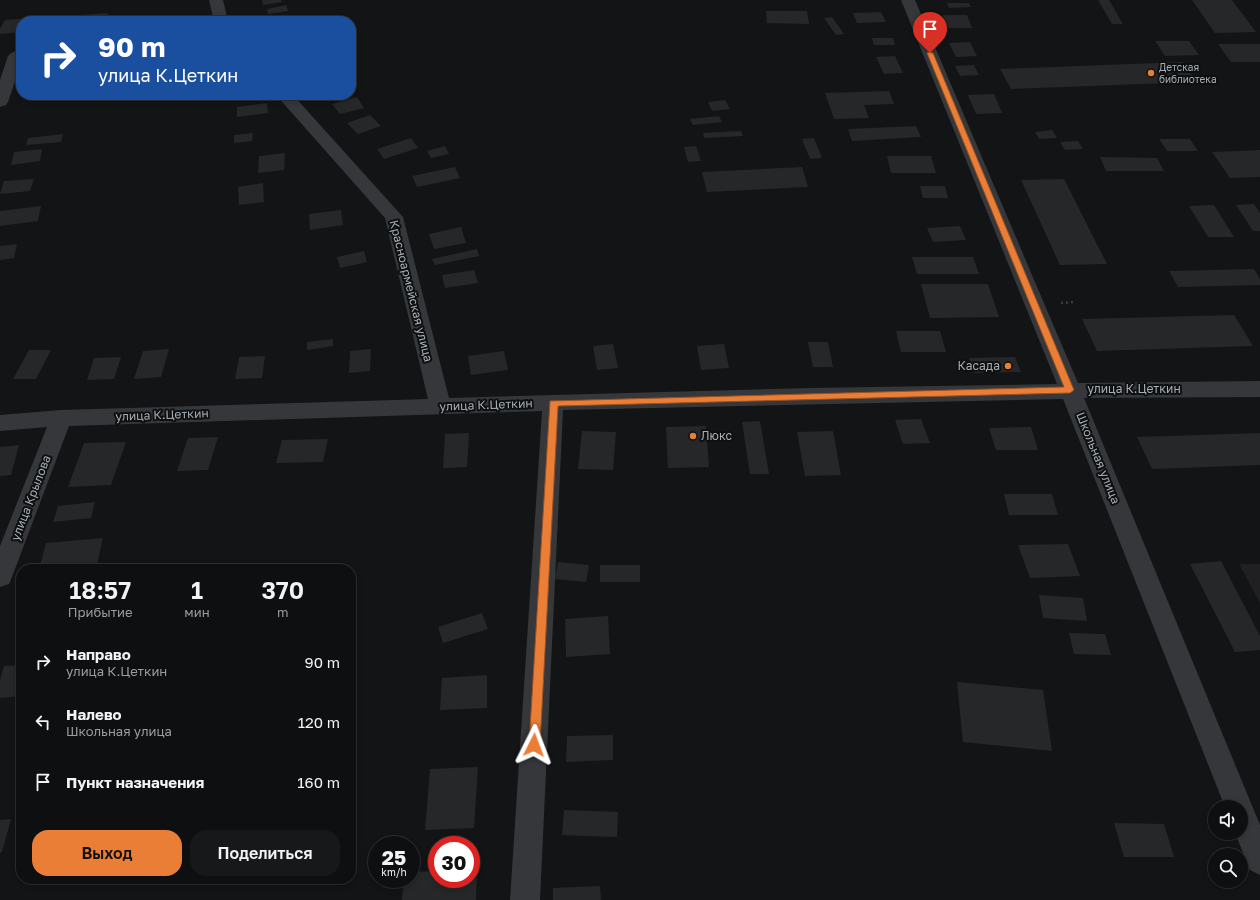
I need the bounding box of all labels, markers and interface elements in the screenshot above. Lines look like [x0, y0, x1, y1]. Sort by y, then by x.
pin [913, 12, 947, 53]
icon: arrive [919, 18, 941, 40]
text: 90 m [98, 30, 165, 63]
icon: right [32, 32, 84, 84]
place label: Детская библиотека [1159, 61, 1217, 85]
text: улица К.Цеткин [98, 64, 238, 86]
marker: Детская библиотека [1146, 68, 1156, 78]
street label: Красноармейская улица [387, 218, 436, 363]
place label: Касада [957, 358, 1000, 373]
marker: Касада [1003, 361, 1013, 371]
street label: улица К.Цеткин [1087, 381, 1181, 396]
street label: улица К.Цеткин [439, 395, 533, 414]
street label: улица К.Цеткин [115, 405, 209, 424]
street label: Школьная улица [1073, 410, 1124, 506]
place label: Люкс [701, 428, 733, 443]
marker: Люкс [688, 431, 698, 441]
street label: улица Крылова [7, 453, 54, 543]
text: 18:57 [69, 575, 131, 604]
text: 1 [191, 575, 203, 604]
text: 370 [261, 575, 304, 604]
text: Прибытие [68, 604, 133, 620]
text: мин [184, 604, 210, 620]
text: m [277, 604, 289, 620]
text: Направо [66, 645, 131, 663]
icon: right [32, 651, 54, 673]
text: 90 m [305, 653, 340, 671]
text: улица К.Цеткин [66, 663, 167, 679]
text: Налево [66, 705, 122, 723]
icon: left [32, 711, 54, 733]
text: 120 m [298, 713, 340, 731]
text: Школьная улица [66, 723, 172, 739]
position arrow [513, 724, 555, 766]
icon: arrive [32, 771, 54, 793]
text: Пункт назначения [66, 773, 204, 791]
text: 160 m [297, 773, 340, 791]
map controls [1208, 800, 1248, 888]
button: sound [1208, 800, 1248, 840]
button: Выход [32, 830, 182, 876]
button: Поделиться [190, 830, 340, 876]
speed limit sign: 30 [428, 836, 480, 888]
text: 25 [382, 845, 406, 869]
button: search [1208, 848, 1248, 888]
text: km/h [381, 866, 407, 878]

